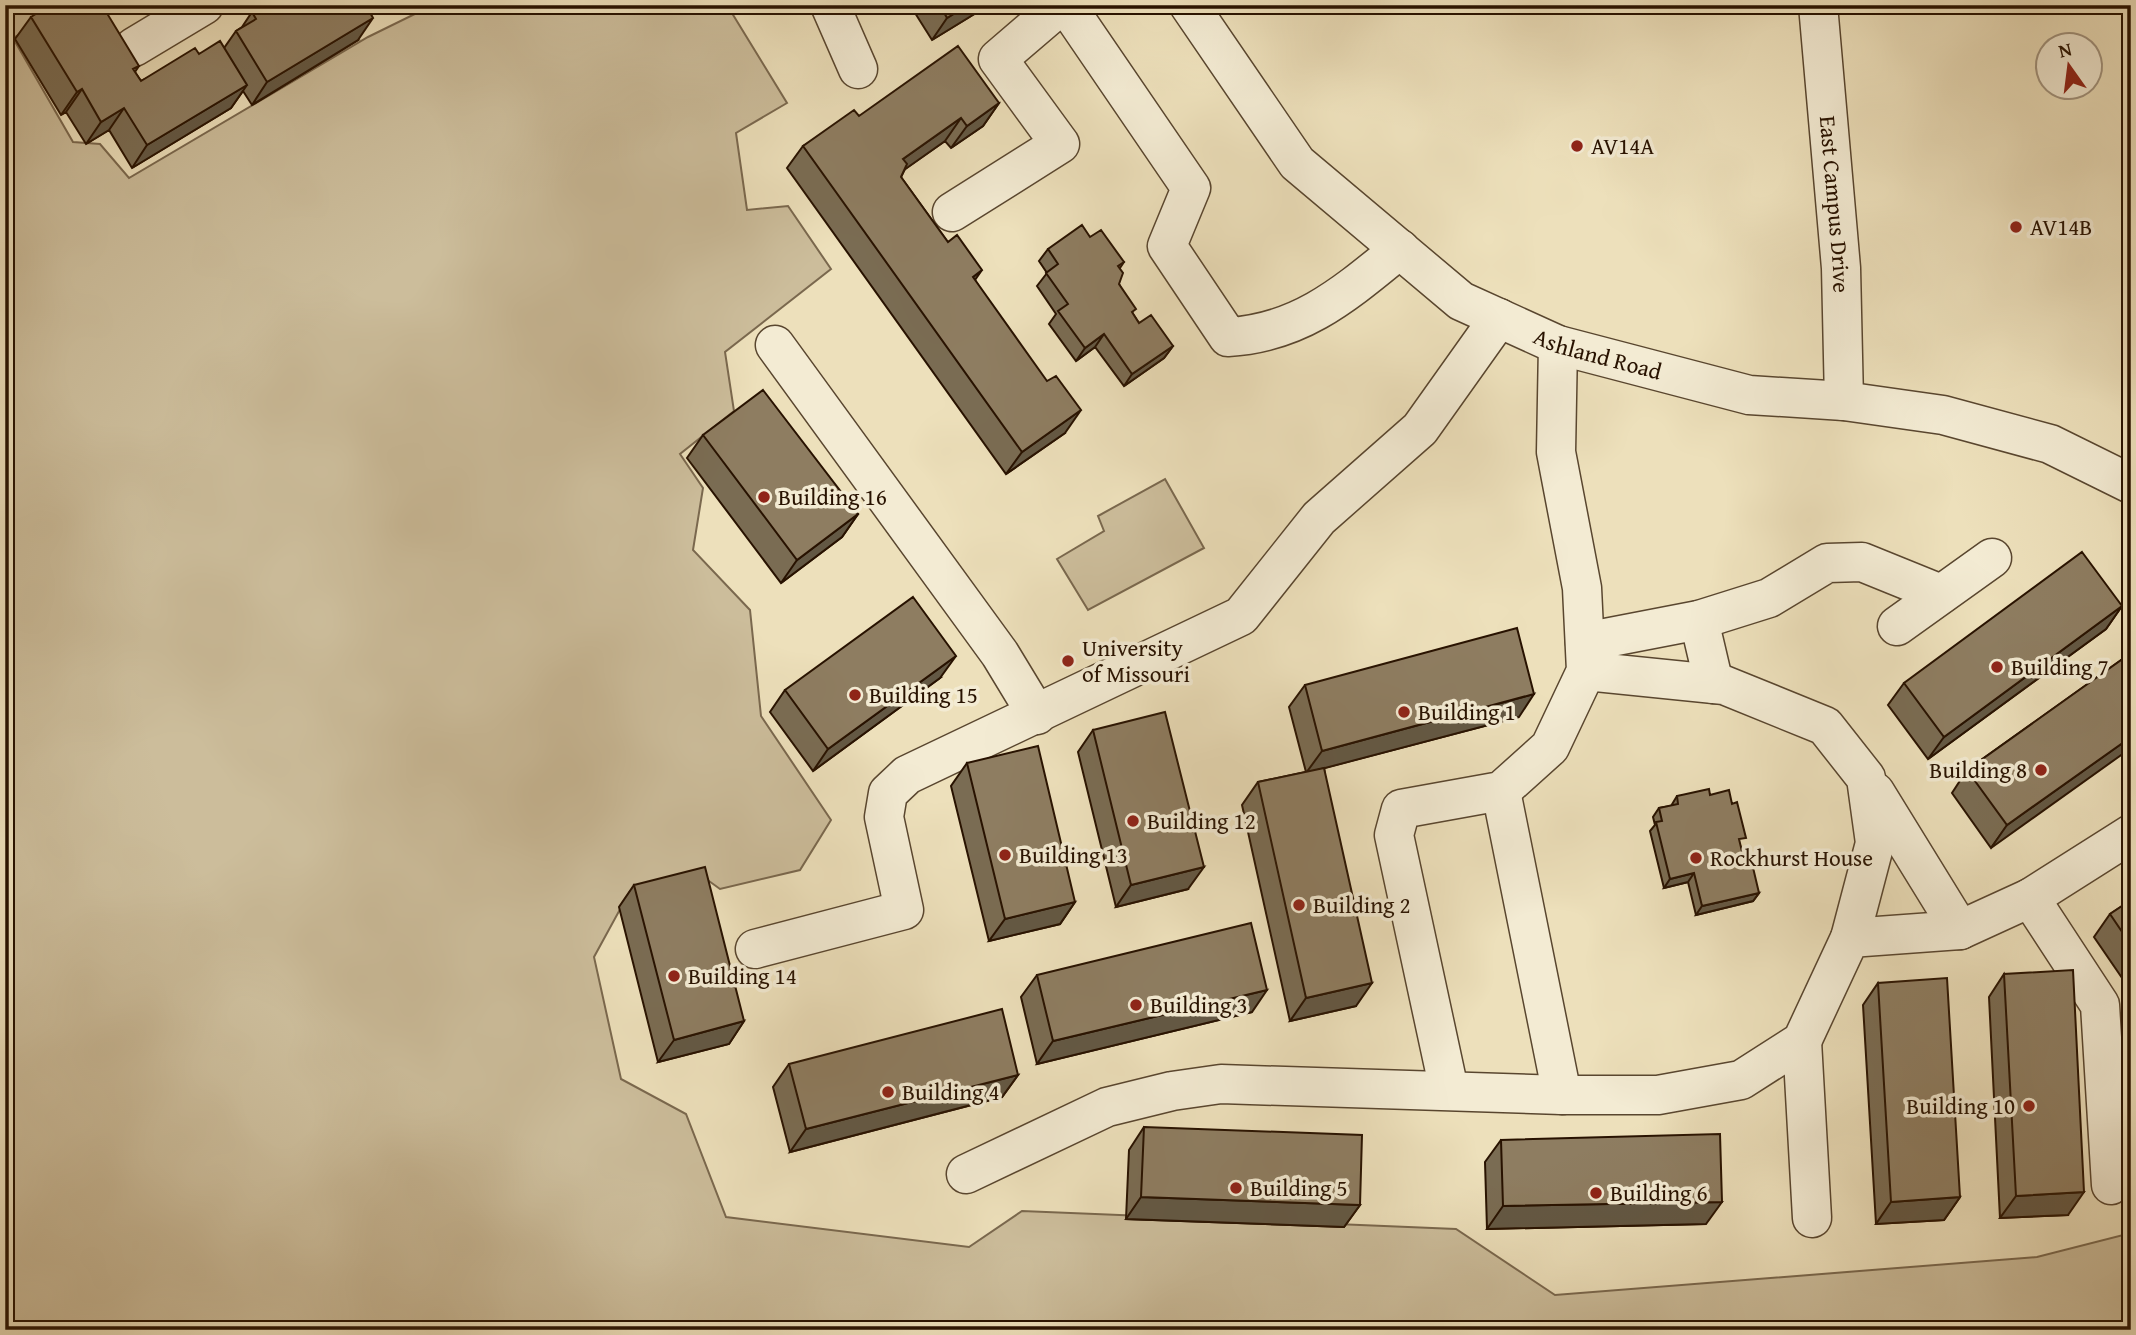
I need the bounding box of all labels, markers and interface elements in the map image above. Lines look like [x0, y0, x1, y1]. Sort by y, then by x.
north arrow [2035, 32, 2104, 102]
text: N [2055, 34, 2075, 65]
street label: East Campus Drive [1812, 114, 1859, 293]
place label: AV14A [1591, 129, 1654, 162]
marker: AV14A [1569, 138, 1585, 154]
place label: AV14B [2030, 210, 2092, 243]
marker: AV14B [2008, 219, 2024, 235]
street label: Ashland Road [1529, 319, 1666, 388]
place label: Building 16 [778, 480, 887, 513]
marker: Building 16 [756, 489, 772, 505]
place label: University of Missouri [1082, 631, 1190, 690]
place label: Building 7 [2011, 650, 2109, 683]
marker: University of Missouri [1060, 653, 1076, 669]
marker: Building 7 [1989, 659, 2005, 675]
place label: Building 15 [869, 678, 978, 711]
marker: Building 15 [847, 687, 863, 703]
place label: Building 1 [1418, 695, 1516, 728]
marker: Building 1 [1396, 704, 1412, 720]
place label: Building 8 [1929, 753, 2027, 786]
marker: Building 8 [2033, 762, 2049, 778]
place label: Building 12 [1147, 804, 1256, 837]
marker: Building 12 [1125, 813, 1141, 829]
place label: Building 13 [1019, 838, 1128, 871]
place label: Rockhurst House [1710, 841, 1873, 874]
marker: Building 13 [997, 847, 1013, 863]
marker: Rockhurst House [1688, 850, 1704, 866]
place label: Building 2 [1313, 888, 1411, 921]
marker: Building 2 [1291, 897, 1307, 913]
place label: Building 14 [688, 959, 797, 992]
marker: Building 14 [666, 968, 682, 984]
place label: Building 3 [1150, 988, 1248, 1021]
marker: Building 3 [1128, 997, 1144, 1013]
place label: Building 4 [902, 1075, 1000, 1108]
marker: Building 4 [880, 1084, 896, 1100]
place label: Building 10 [1906, 1089, 2015, 1122]
marker: Building 10 [2021, 1098, 2037, 1114]
place label: Building 5 [1250, 1171, 1348, 1204]
place label: Building 6 [1610, 1176, 1708, 1209]
marker: Building 5 [1228, 1180, 1244, 1196]
marker: Building 6 [1588, 1185, 1604, 1201]

